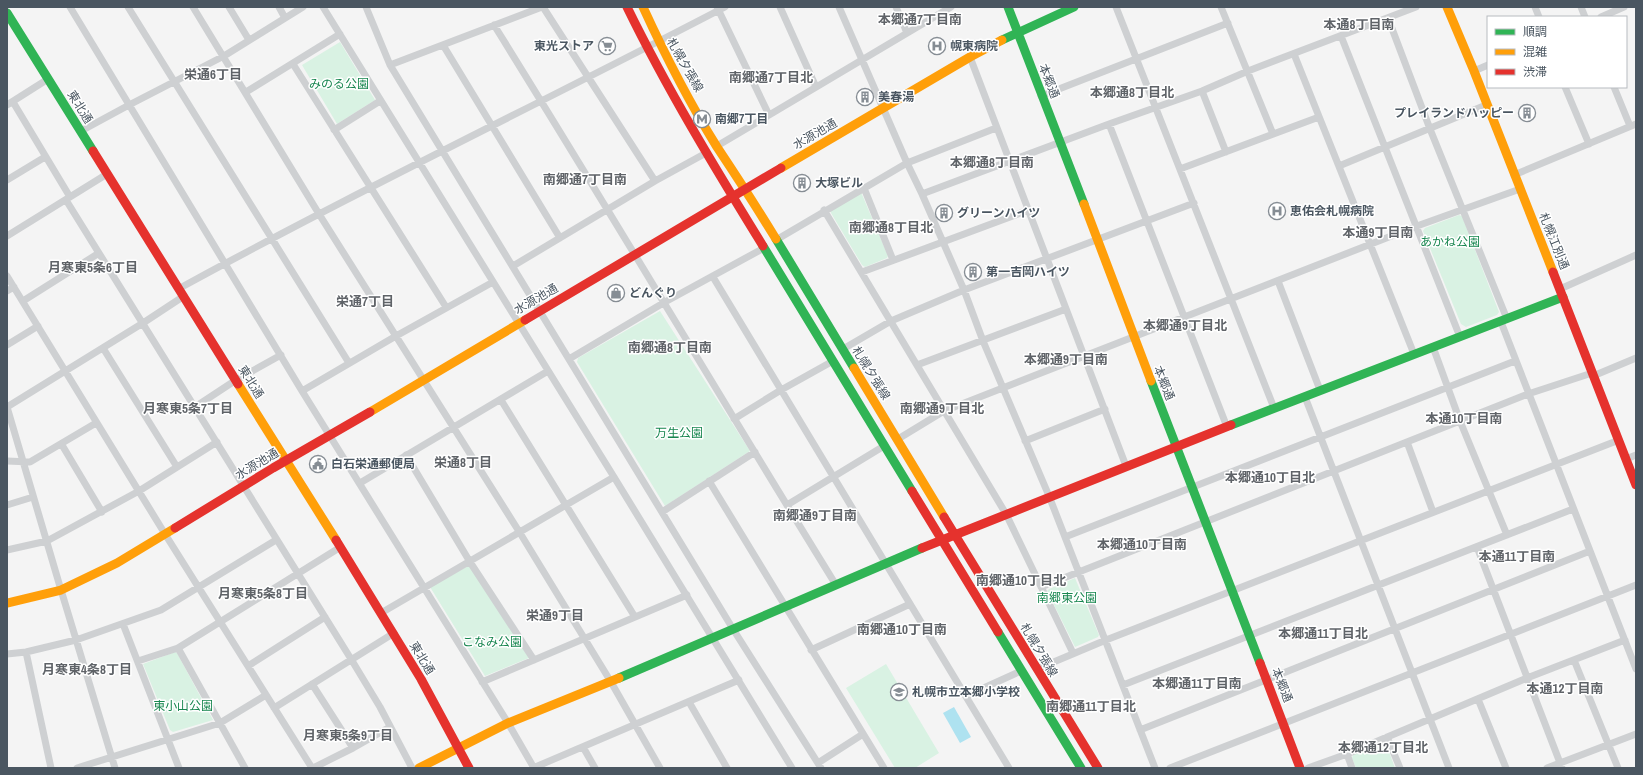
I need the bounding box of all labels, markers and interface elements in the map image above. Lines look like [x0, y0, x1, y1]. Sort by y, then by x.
district label: 本郷通7丁目南 [878, 11, 962, 28]
district label: 本通8丁目南 [1324, 16, 1394, 33]
legend [1487, 16, 1627, 88]
text: 順調 [1523, 24, 1547, 40]
street label: 札幌夕張線 [663, 35, 707, 95]
supermarket icon: 東光ストア [597, 36, 617, 56]
hospital icon: 幌東病院 [927, 36, 947, 56]
place label: 東光ストア [534, 38, 594, 54]
place label: 幌東病院 [950, 38, 998, 54]
text: 混雑 [1523, 44, 1547, 60]
street label: 本郷通 [1035, 61, 1063, 101]
text: 渋滞 [1523, 64, 1547, 80]
district label: 栄通6丁目 [184, 66, 242, 83]
district label: 南郷通7丁目北 [729, 69, 813, 86]
park label: みのる公園 [309, 76, 369, 92]
district label: 本郷通8丁目北 [1090, 84, 1174, 101]
street label: 東北通 [64, 87, 96, 127]
building icon: 美春湯 [855, 87, 875, 107]
place label: 美春湯 [878, 89, 914, 105]
building icon: プレイランドハッピー [1517, 103, 1537, 123]
place label: プレイランドハッピー [1394, 105, 1514, 121]
metro station icon: 南郷7丁目 [692, 109, 712, 129]
place label: 南郷7丁目 [715, 111, 768, 127]
street label: 水源池通 [790, 115, 840, 153]
district label: 本郷通8丁目南 [950, 154, 1034, 171]
district label: 南郷通7丁目南 [543, 171, 627, 188]
building icon: 大塚ビル [792, 173, 812, 193]
place label: 大塚ビル [815, 175, 863, 191]
hospital icon: 恵佑会札幌病院 [1267, 201, 1287, 221]
building icon: グリーンハイツ [934, 203, 954, 223]
place label: 恵佑会札幌病院 [1290, 203, 1374, 219]
place label: グリーンハイツ [957, 205, 1040, 221]
street label: 札幌江別通 [1535, 210, 1573, 272]
district label: 南郷通8丁目北 [849, 219, 933, 236]
district label: 本通9丁目南 [1343, 224, 1413, 241]
park label: あかね公園 [1420, 234, 1480, 250]
district label: 月寒東5条6丁目 [48, 259, 138, 276]
building icon: 第一吉岡ハイツ [963, 262, 983, 282]
place label: 第一吉岡ハイツ [986, 264, 1070, 280]
street label: 水源池通 [511, 280, 561, 318]
shop icon: どんぐり [606, 283, 626, 303]
place label: どんぐり [629, 285, 677, 301]
district label: 栄通7丁目 [336, 293, 394, 310]
district label: 本郷通9丁目北 [1143, 317, 1227, 334]
district label: 南郷通8丁目南 [628, 339, 712, 356]
street label: 札幌夕張線 [848, 343, 894, 403]
district label: 本郷通9丁目南 [1024, 351, 1108, 368]
street label: 東北通 [235, 362, 267, 402]
street label: 本郷通 [1150, 363, 1178, 403]
district label: 月寒東5条7丁目 [143, 400, 233, 417]
district label: 南郷通9丁目北 [900, 400, 984, 417]
district label: 本通10丁目南 [1426, 410, 1502, 427]
park label: 万生公園 [655, 425, 703, 441]
street label: 水源池通 [232, 445, 282, 483]
public building icon: 白石栄通郵便局 [308, 454, 328, 474]
district label: 栄通8丁目 [434, 454, 492, 471]
place label: 白石栄通郵便局 [331, 456, 415, 472]
district label: 本郷通10丁目北 [1225, 469, 1315, 486]
district label: 南郷通9丁目南 [773, 507, 857, 524]
district label: 本郷通10丁目南 [1097, 536, 1187, 553]
district label: 本通11丁目南 [1479, 548, 1555, 565]
district label: 南郷通10丁目北 [976, 572, 1066, 589]
district label: 月寒東5条8丁目 [218, 585, 308, 602]
park label: 南郷東公園 [1037, 590, 1097, 606]
district label: 栄通9丁目 [526, 607, 584, 624]
street label: 札幌夕張線 [1017, 620, 1061, 680]
district label: 南郷通10丁目南 [857, 621, 947, 638]
district label: 本郷通11丁目北 [1278, 625, 1368, 642]
park label: こなみ公園 [462, 634, 522, 650]
street label: 東北通 [406, 638, 438, 678]
district label: 月寒東4条8丁目 [42, 661, 132, 678]
street label: 本郷通 [1268, 665, 1296, 705]
district label: 本郷通11丁目南 [1152, 675, 1242, 692]
district label: 本通12丁目南 [1527, 680, 1603, 697]
school or university icon: 札幌市立本郷小学校 [889, 682, 909, 702]
place label: 札幌市立本郷小学校 [912, 684, 1020, 700]
park label: 東小山公園 [153, 698, 213, 714]
district label: 南郷通11丁目北 [1046, 698, 1136, 715]
district label: 月寒東5条9丁目 [303, 727, 393, 744]
district label: 本郷通12丁目北 [1338, 739, 1428, 756]

